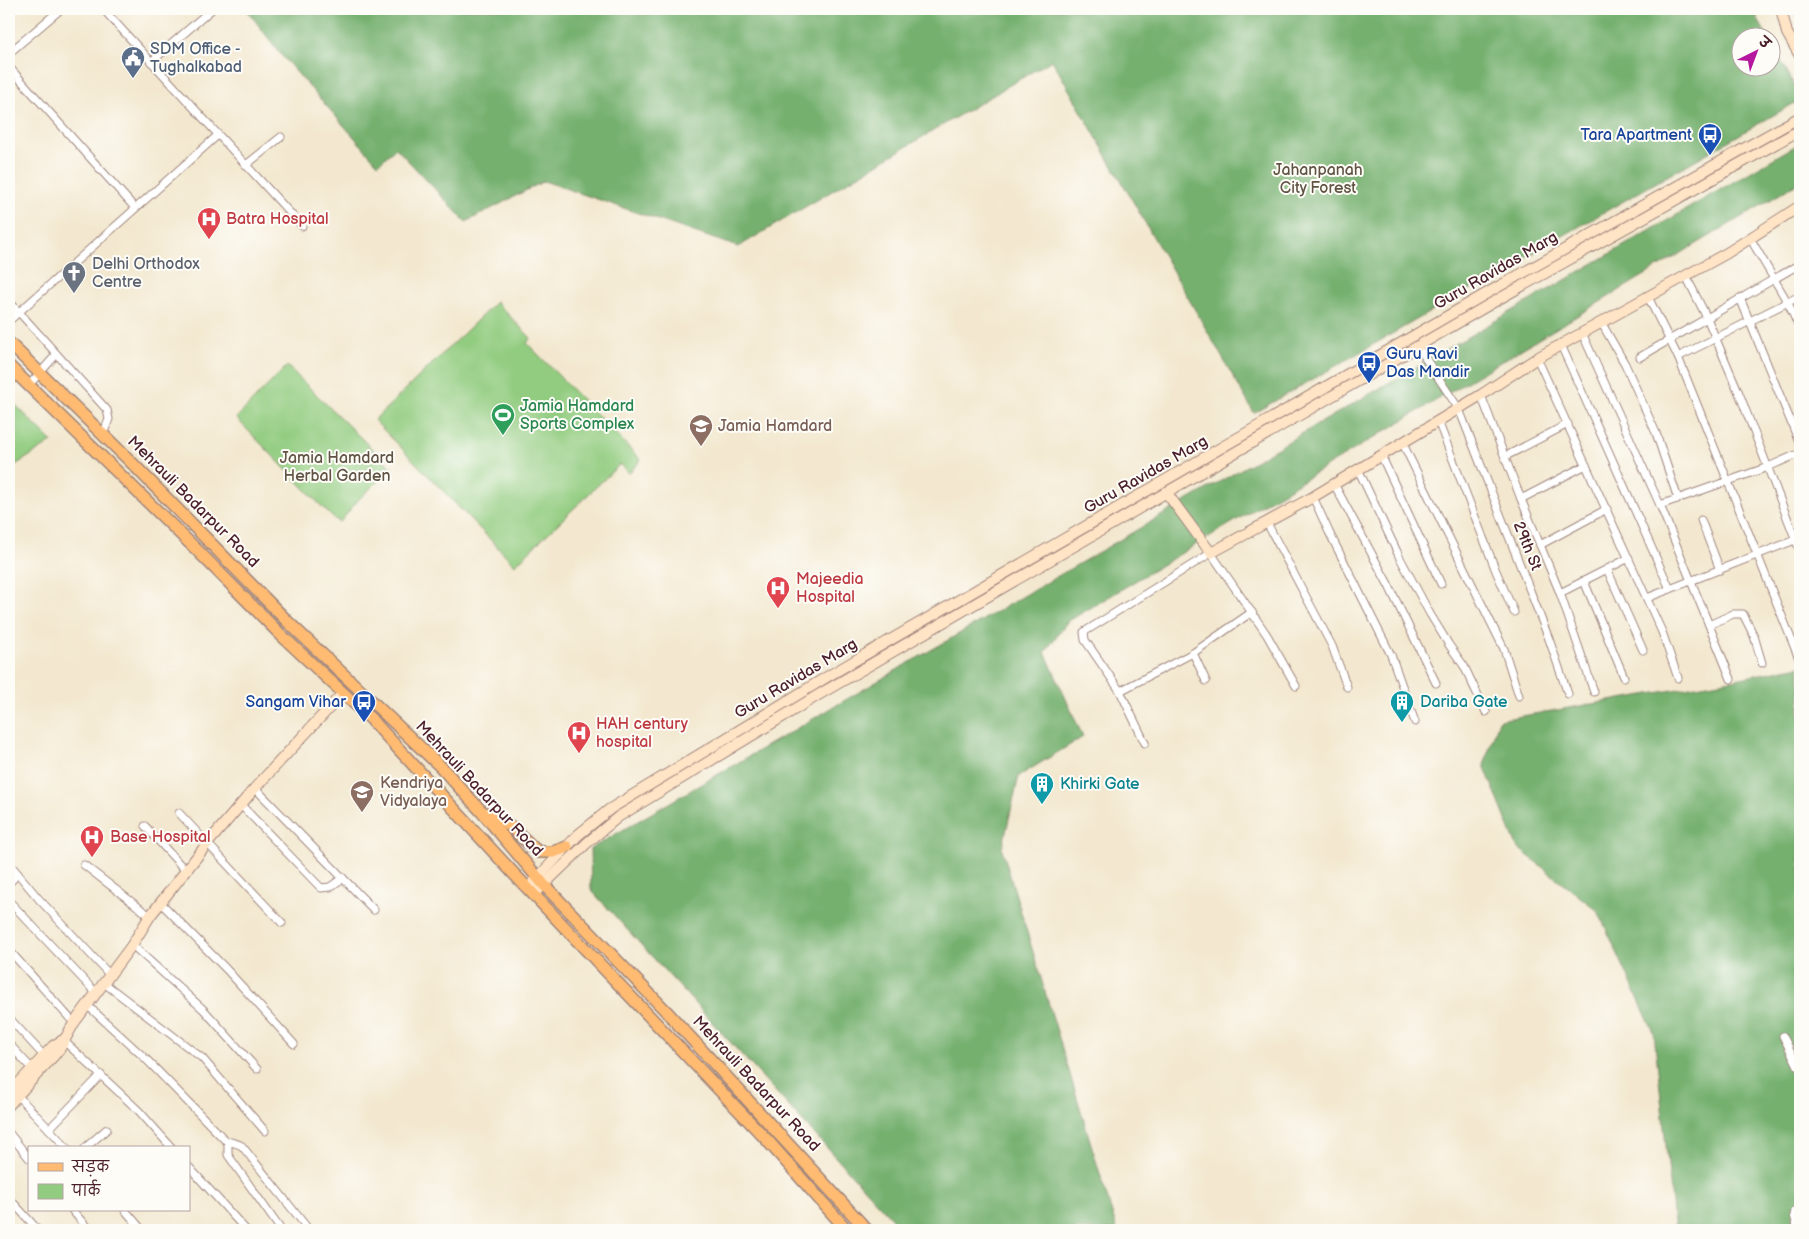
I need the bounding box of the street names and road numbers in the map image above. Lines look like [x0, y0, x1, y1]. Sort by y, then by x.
street label: Guru Ravidas Marg [1431, 228, 1561, 314]
street label: Mehrauli Badarpur Road [123, 432, 263, 572]
street label: Guru Ravidas Marg [1081, 432, 1211, 518]
street label: 29th St [1509, 519, 1545, 573]
street label: Guru Ravidas Marg [731, 635, 861, 723]
street label: Mehrauli Badarpur Road [411, 717, 547, 861]
street label: Mehrauli Badarpur Road [688, 1012, 824, 1156]

